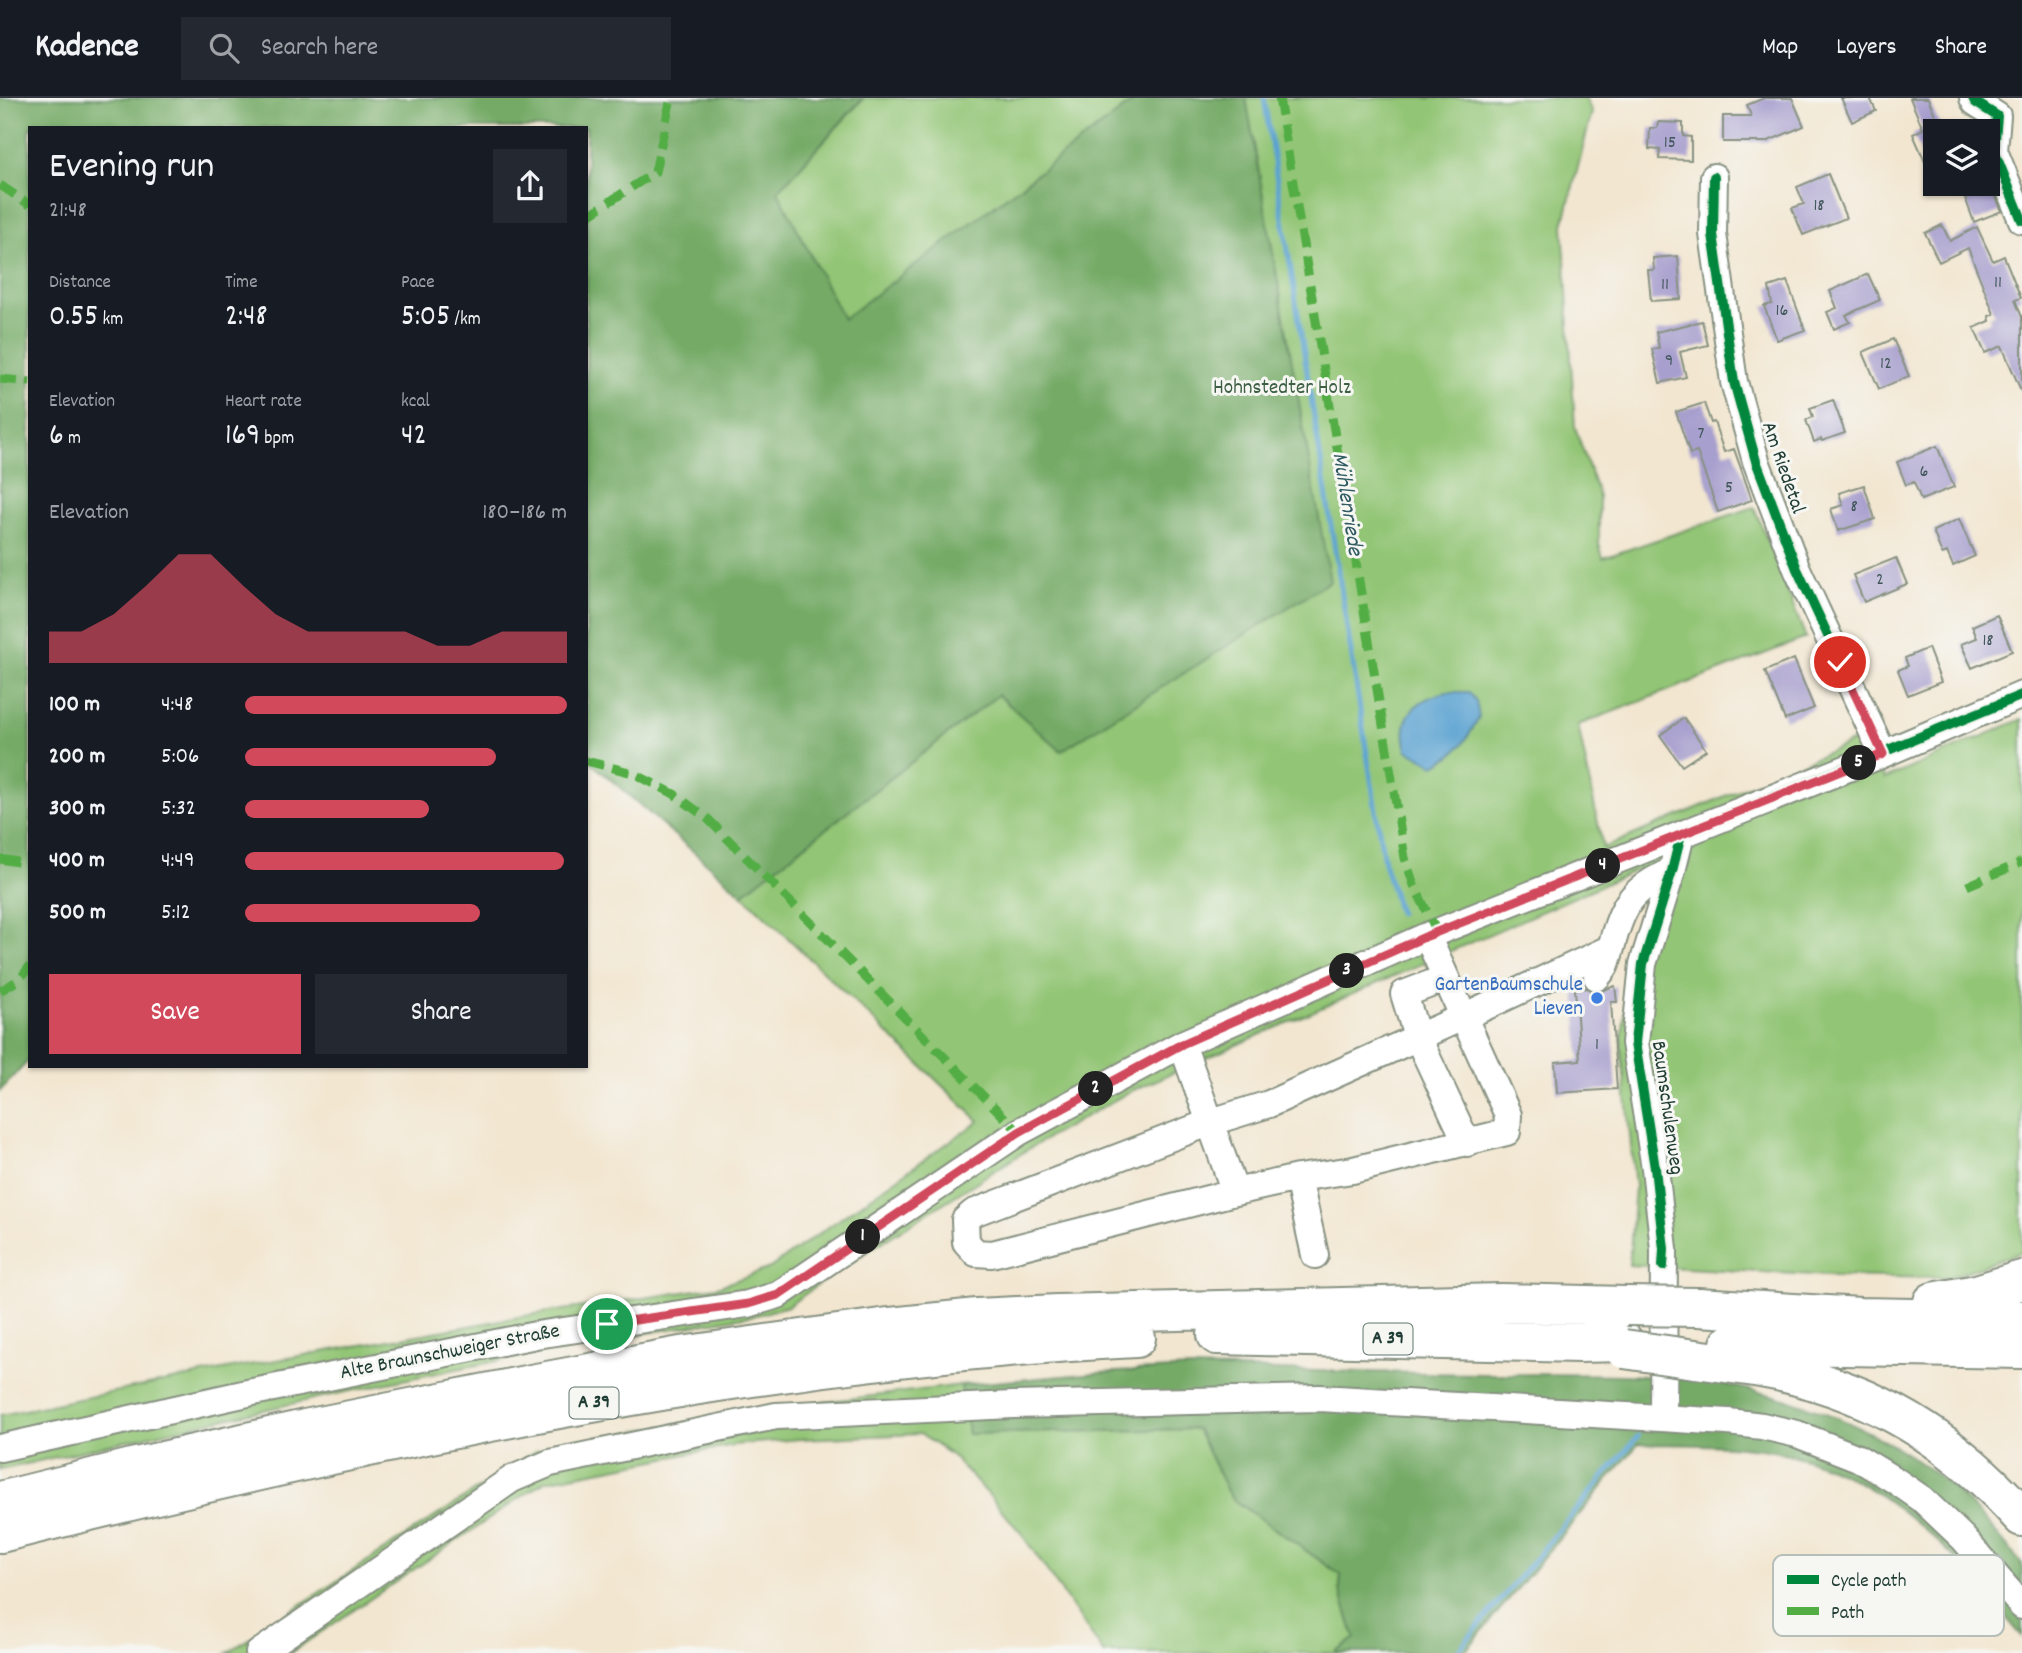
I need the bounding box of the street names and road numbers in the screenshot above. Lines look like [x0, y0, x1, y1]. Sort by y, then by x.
street label: Am Riedetal [1752, 418, 1812, 518]
street label: Baumschulenweg [1642, 1039, 1690, 1177]
street label: Alte Braunschweiger Straße [338, 1317, 562, 1389]
road number: A 39 [1364, 1324, 1412, 1354]
road number: A 39 [570, 1387, 618, 1418]

